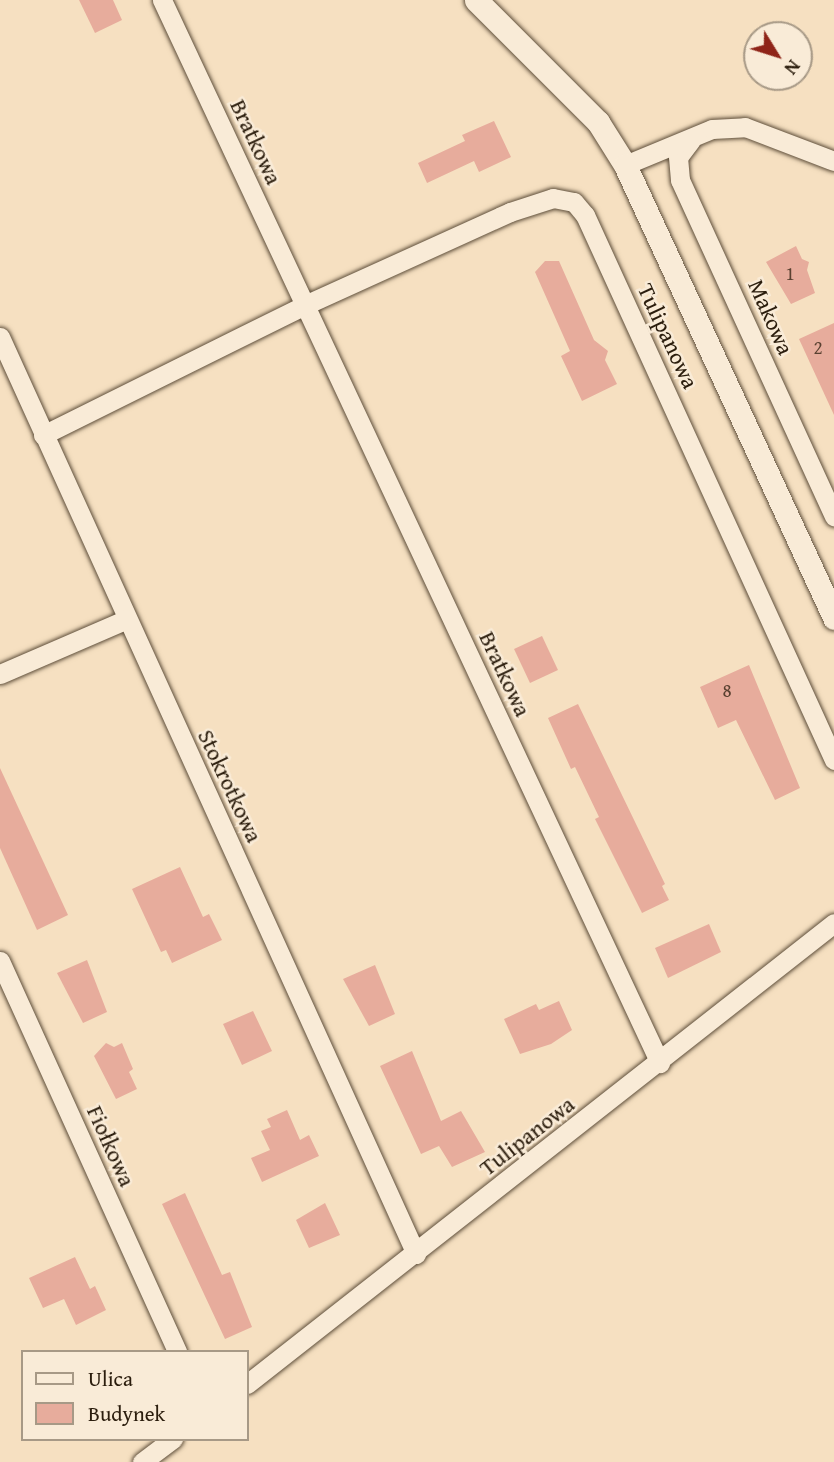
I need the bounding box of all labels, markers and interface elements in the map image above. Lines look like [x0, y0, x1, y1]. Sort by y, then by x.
north arrow [743, 21, 813, 91]
text: N [778, 54, 808, 81]
street label: Bratkowa [224, 95, 288, 189]
house number: 1 [785, 263, 795, 285]
street label: Makowa [742, 275, 800, 359]
street label: Tulipanowa [632, 279, 704, 393]
house number: 2 [813, 337, 823, 359]
street label: Bratkowa [473, 627, 537, 721]
house number: 8 [722, 680, 732, 702]
street label: Stokrotkowa [192, 725, 268, 847]
street label: Tulipanowa [474, 1090, 580, 1182]
street label: Fiołkowa [81, 1101, 141, 1191]
legend [21, 1350, 248, 1441]
text: Ulica [88, 1363, 133, 1394]
text: Budynek [88, 1398, 165, 1429]

